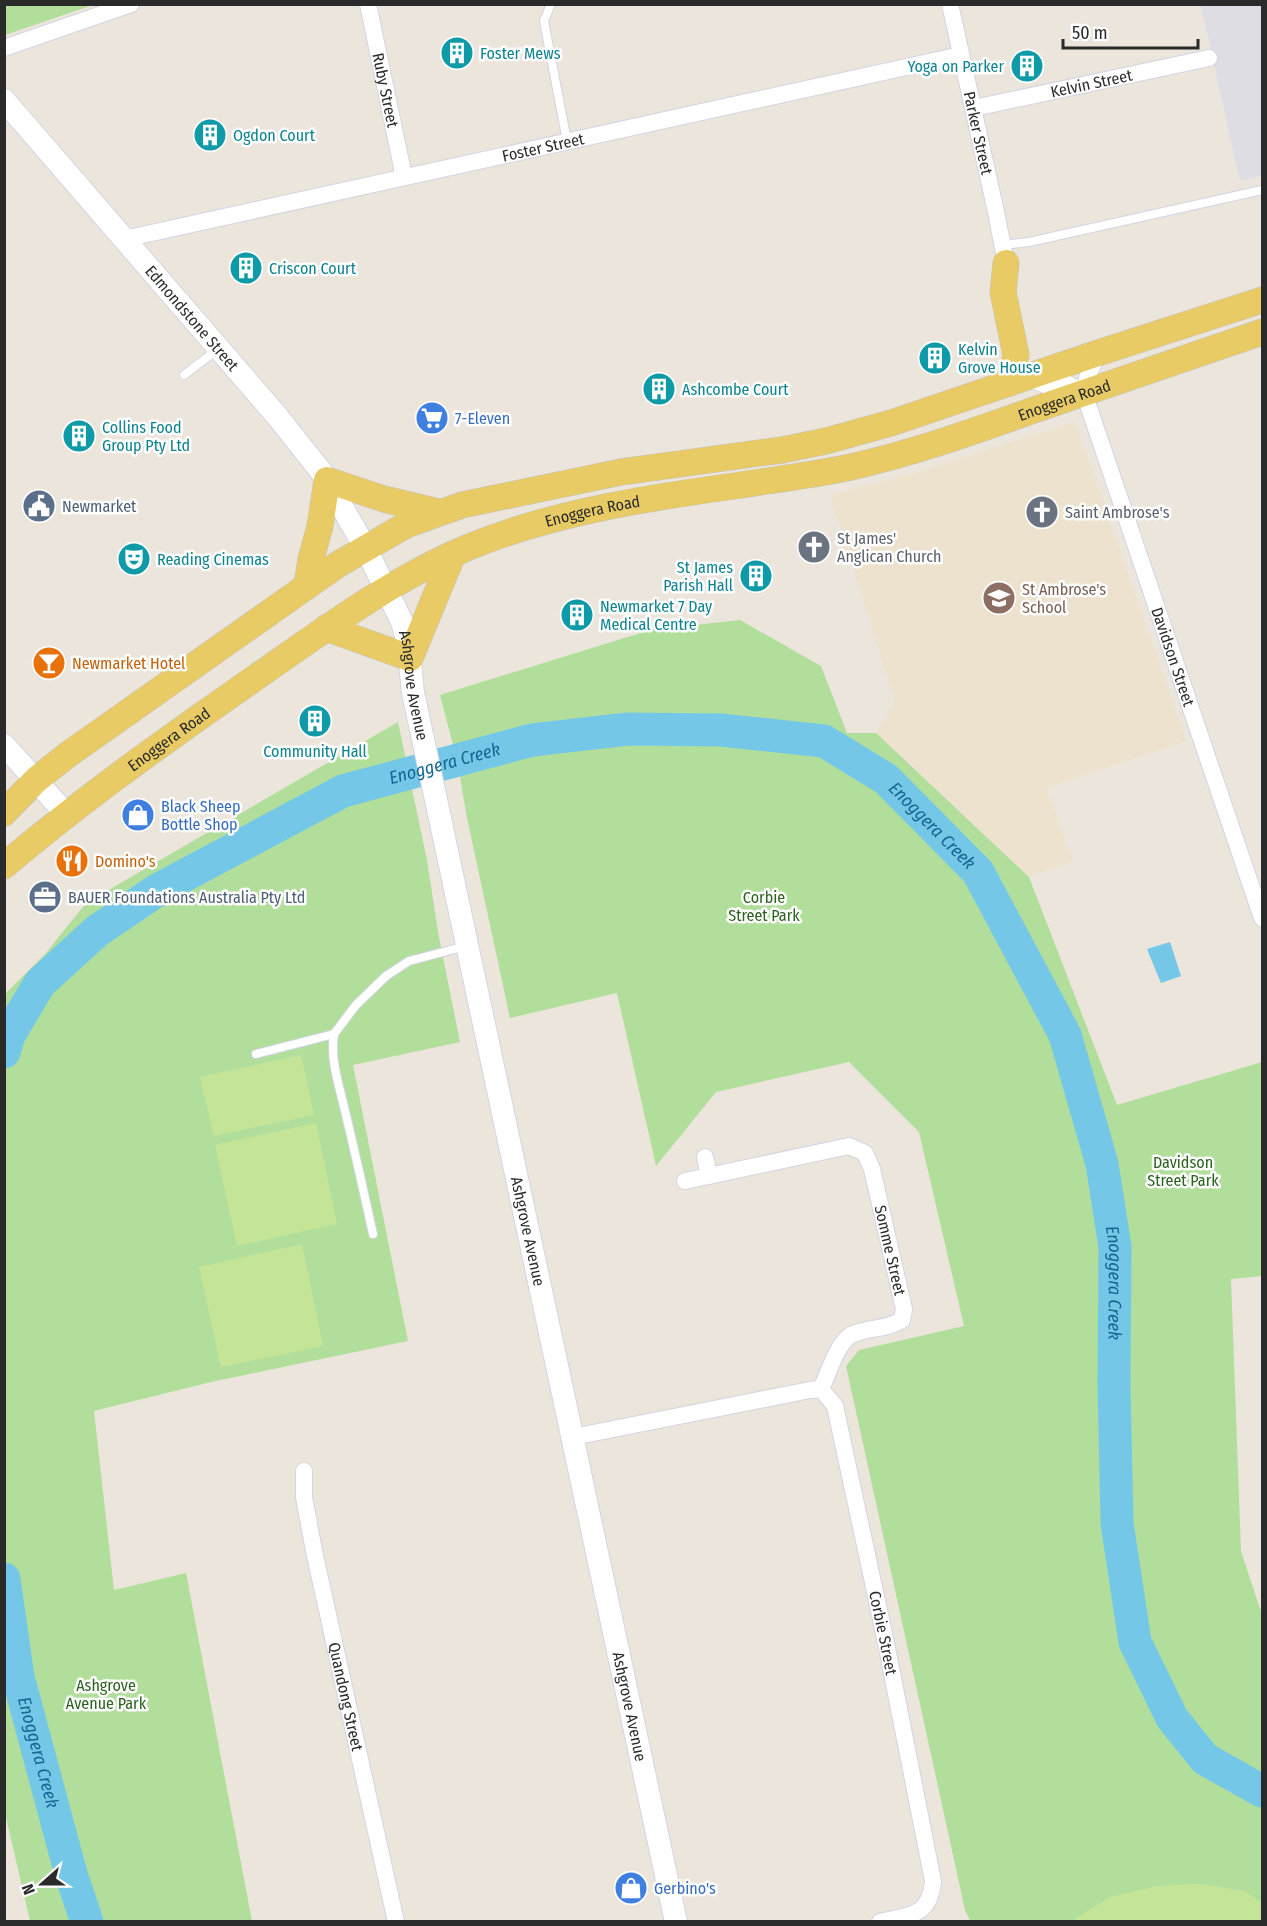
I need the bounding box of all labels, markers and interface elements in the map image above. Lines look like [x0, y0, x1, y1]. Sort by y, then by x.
scale bar [1063, 12, 1198, 50]
text: 50 m [1072, 22, 1108, 44]
building icon: Foster Mews [439, 35, 475, 71]
place label: Foster Mews [480, 44, 561, 63]
building icon: Yoga on Parker [1009, 48, 1045, 84]
street label: Ruby Street [369, 51, 403, 130]
place label: Yoga on Parker [907, 57, 1004, 76]
street label: Kelvin Street [1049, 65, 1135, 101]
street label: Parker Street [960, 89, 997, 177]
building icon: Ogdon Court [192, 117, 228, 153]
place label: Ogdon Court [233, 126, 316, 145]
street label: Foster Street [500, 129, 586, 165]
building icon: Criscon Court [228, 250, 264, 286]
place label: Criscon Court [269, 259, 357, 278]
street label: Edmondstone Street [142, 261, 244, 375]
building icon: Kelvin Grove House [917, 340, 953, 376]
place label: Kelvin Grove House [958, 340, 1041, 377]
building icon: Ashcombe Court [641, 371, 677, 407]
street label: Enoggera Road [1015, 375, 1113, 424]
place label: Ashcombe Court [682, 380, 789, 399]
supermarket icon: 7-Eleven [414, 400, 450, 436]
place label: 7-Eleven [455, 409, 510, 428]
building icon: Collins Food Group Pty Ltd [61, 418, 97, 454]
place label: Collins Food Group Pty Ltd [102, 418, 190, 455]
public building icon: Newmarket [21, 488, 57, 524]
street label: Enoggera Road [543, 491, 641, 530]
church icon: Saint Ambrose's [1024, 494, 1060, 530]
place label: Newmarket [62, 497, 137, 516]
place label: Saint Ambrose's [1065, 503, 1170, 522]
church icon: St James' Anglican Church [796, 529, 832, 565]
place label: St James' Anglican Church [837, 529, 942, 566]
theatre icon: Reading Cinemas [116, 541, 152, 577]
place label: Reading Cinemas [157, 550, 269, 569]
place label: St James Parish Hall [663, 558, 733, 595]
building icon: St James Parish Hall [738, 558, 774, 594]
school or university icon: St Ambrose's School [981, 580, 1017, 616]
place label: St Ambrose's School [1022, 580, 1106, 617]
building icon: Newmarket 7 Day Medical Centre [559, 597, 595, 633]
place label: Newmarket 7 Day Medical Centre [600, 597, 713, 634]
street label: Davidson Street [1148, 605, 1199, 709]
street label: Ashgrove Avenue [395, 628, 433, 742]
bar icon: Newmarket Hotel [31, 645, 67, 681]
place label: Newmarket Hotel [72, 654, 185, 673]
street label: Enoggera Road [124, 703, 214, 775]
building icon: Community Hall [297, 703, 333, 739]
water label: Enoggera Creek [387, 738, 503, 789]
place label: Community Hall [263, 742, 367, 761]
water label: Enoggera Creek [884, 777, 980, 874]
shop icon: Black Sheep Bottle Shop [120, 797, 156, 833]
place label: Black Sheep Bottle Shop [161, 797, 241, 834]
restaurant icon: Domino's [54, 843, 90, 879]
place label: Domino's [95, 852, 156, 871]
office icon: BAUER Foundations Australia Pty Ltd [27, 879, 63, 915]
place label: BAUER Foundations Australia Pty Ltd [68, 888, 305, 907]
park label: Corbie Street Park [728, 888, 800, 925]
park label: Davidson Street Park [1147, 1153, 1219, 1190]
street label: Ashgrove Avenue [507, 1175, 549, 1288]
street label: Somme Street [871, 1203, 910, 1298]
water label: Enoggera Creek [1101, 1224, 1126, 1340]
street label: Corbie Street [866, 1589, 902, 1677]
street label: Quandong Street [325, 1640, 368, 1753]
street label: Ashgrove Avenue [609, 1650, 651, 1763]
park label: Ashgrove Avenue Park [66, 1676, 147, 1713]
water label: Enoggera Creek [13, 1694, 64, 1810]
north arrow [12, 1854, 72, 1914]
shop icon: Gerbino's [613, 1870, 649, 1906]
place label: Gerbino's [654, 1879, 716, 1898]
text: N [18, 1881, 39, 1897]

